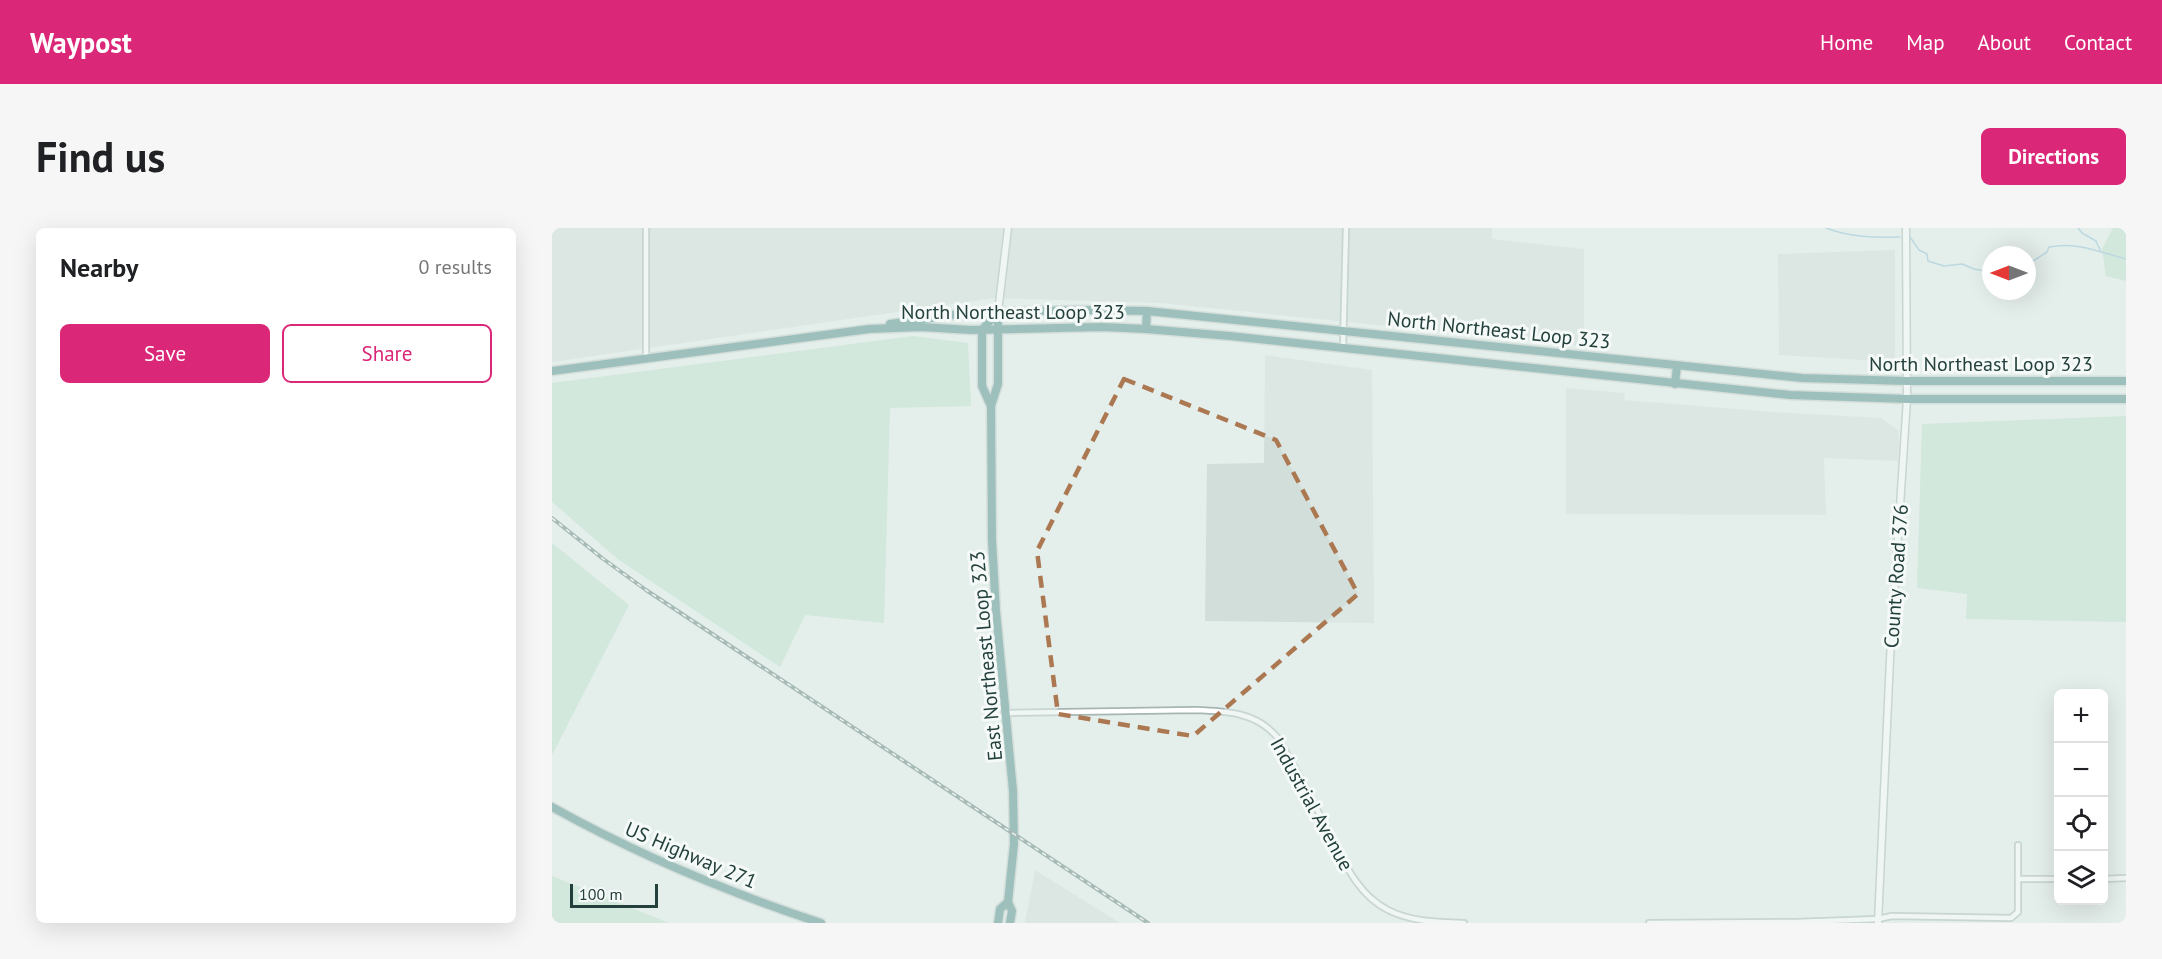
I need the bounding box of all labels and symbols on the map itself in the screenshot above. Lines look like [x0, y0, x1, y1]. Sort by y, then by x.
north arrow [1982, 246, 2036, 300]
street label: North Northeast Loop 323 [901, 299, 1125, 325]
street label: North Northeast Loop 323 [1386, 305, 1612, 355]
street label: North Northeast Loop 323 [1869, 351, 2093, 377]
street label: County Road 376 [1878, 503, 1914, 649]
street label: East Northeast Loop 323 [964, 550, 1008, 762]
street label: Industrial Avenue [1265, 733, 1359, 875]
street label: US Highway 271 [621, 816, 761, 894]
scale bar [570, 881, 658, 908]

